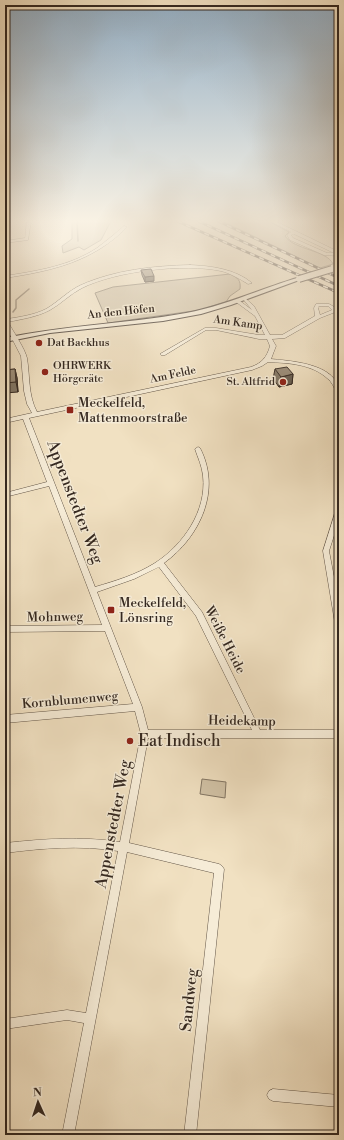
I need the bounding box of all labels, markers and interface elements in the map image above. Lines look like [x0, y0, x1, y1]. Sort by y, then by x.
street label: An den Höfen [86, 301, 156, 323]
street label: Am Kamp [212, 312, 263, 333]
place label: Dat Backhus [47, 336, 110, 350]
marker: Dat Backhus [34, 338, 44, 348]
place label: OHRWERK Hörgeräte [53, 359, 112, 386]
street label: Am Felde [148, 363, 198, 387]
marker: OHRWERK Hörgeräte [40, 367, 50, 377]
place label: St. Altfrid [227, 375, 276, 389]
marker: St. Altfrid [278, 377, 288, 387]
place label: Meckelfeld, Mattenmoorstraße [78, 395, 188, 426]
marker: Meckelfeld, Mattenmoorstraße [65, 405, 75, 415]
street label: Appenstedter Weg [42, 437, 108, 567]
place label: Meckelfeld, Lönsring [119, 595, 186, 626]
street label: Weiße Heide [201, 603, 249, 677]
marker: Meckelfeld, Lönsring [106, 605, 116, 615]
street label: Mohnweg [27, 609, 84, 625]
street label: Kornblumenweg [21, 688, 119, 712]
street label: Heidekamp [208, 712, 276, 730]
place label: Eat Indisch [138, 731, 221, 751]
marker: Eat Indisch [125, 736, 135, 746]
street label: Appenstedter Weg [91, 757, 135, 891]
street label: Sandweg [176, 967, 202, 1033]
north arrow [18, 1082, 58, 1122]
text: N [33, 1086, 43, 1100]

